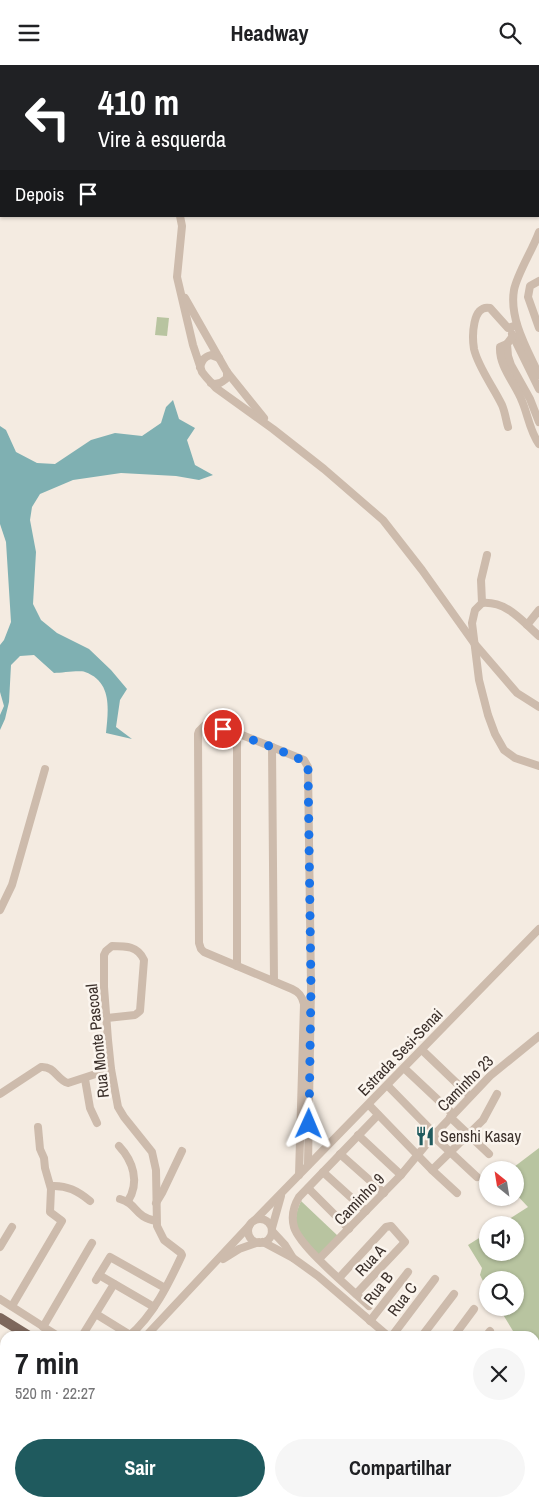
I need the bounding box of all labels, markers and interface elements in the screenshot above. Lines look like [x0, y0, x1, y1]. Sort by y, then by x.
text: Headway [230, 18, 309, 48]
icon: menu [15, 19, 43, 47]
icon: search [496, 19, 524, 47]
text: 410 m [98, 79, 179, 126]
icon: left [15, 85, 80, 150]
text: Vire à esquerda [98, 124, 226, 154]
icon: arrive [74, 180, 102, 208]
text: Depois [15, 181, 64, 207]
pin [202, 708, 244, 750]
icon: arrive [209, 715, 237, 743]
street label: Rua Monte Pascoal [80, 983, 114, 1099]
street label: Estrada Sesi-Senai [353, 1003, 447, 1101]
street label: Caminho 23 [432, 1050, 498, 1116]
position arrow [282, 1097, 334, 1149]
restaurant icon: Senshi Kasay [414, 1125, 436, 1147]
place label: Senshi Kasay [440, 1125, 521, 1147]
north arrow [479, 1161, 524, 1206]
map controls [479, 1161, 524, 1316]
street label: Caminho 9 [329, 1168, 389, 1230]
button: sound [479, 1216, 524, 1261]
street label: Rua A [350, 1239, 390, 1281]
street label: Rua B [358, 1267, 398, 1309]
button: search [479, 1271, 524, 1316]
street label: Rua C [382, 1278, 422, 1320]
text: 7 min [15, 1343, 79, 1383]
button: close [473, 1348, 525, 1400]
text: 520 m · 22:27 [15, 1382, 95, 1404]
button: Sair [15, 1439, 265, 1497]
button: Compartilhar [275, 1439, 525, 1497]

